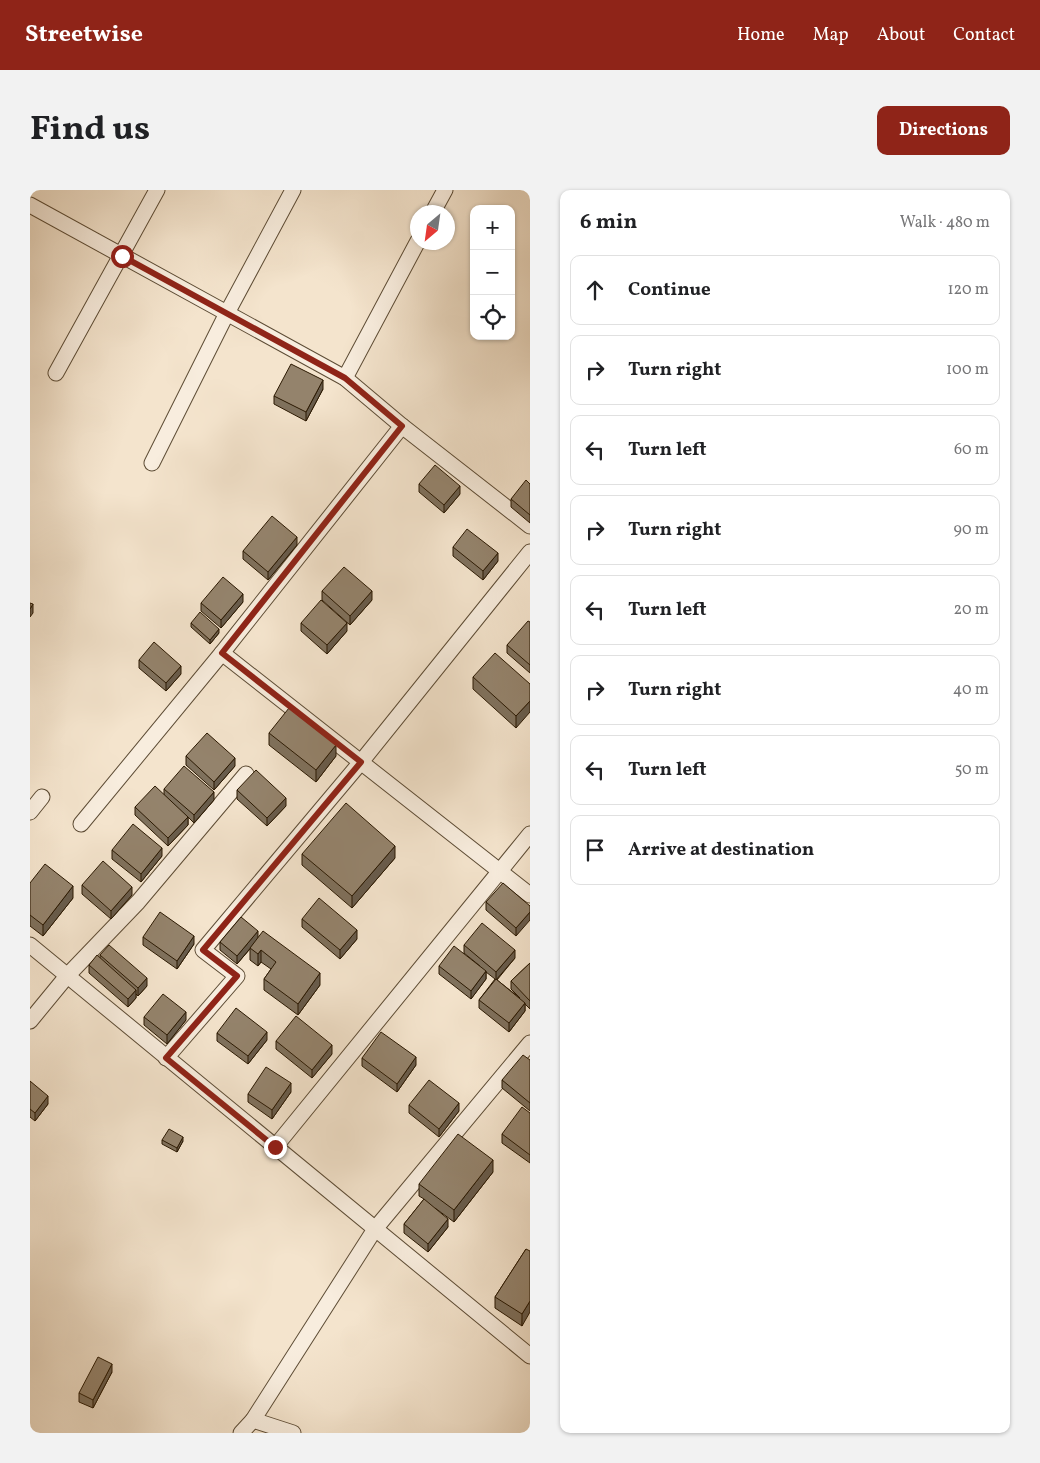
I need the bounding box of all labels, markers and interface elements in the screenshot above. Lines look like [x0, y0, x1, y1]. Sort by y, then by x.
text: Streetwise [25, 18, 143, 52]
text: Home [737, 23, 785, 48]
text: Map [813, 23, 849, 48]
text: About [877, 23, 925, 48]
text: Contact [953, 23, 1015, 48]
text: Find us [30, 106, 150, 154]
button: Directions [877, 106, 1010, 155]
north arrow [410, 205, 455, 250]
map controls [470, 205, 515, 340]
button: + [470, 205, 515, 250]
text: 6 min [580, 208, 637, 237]
text: Walk · 480 m [900, 212, 990, 234]
route start [111, 245, 134, 268]
button: − [470, 250, 515, 295]
icon: ahead [581, 276, 609, 304]
text: Continue [628, 277, 711, 303]
text: 120 m [947, 279, 989, 301]
button: locate [470, 295, 515, 340]
icon: right [581, 356, 609, 384]
text: Turn right [628, 357, 721, 383]
text: 100 m [946, 359, 989, 381]
icon: left [581, 436, 609, 464]
text: Turn left [628, 437, 707, 463]
text: 60 m [954, 439, 989, 461]
icon: right [581, 516, 609, 544]
text: Turn right [628, 517, 721, 543]
text: 90 m [953, 519, 989, 541]
icon: left [581, 596, 609, 624]
text: Turn left [628, 597, 707, 623]
text: 20 m [954, 599, 989, 621]
icon: right [581, 676, 609, 704]
text: Turn right [628, 677, 721, 703]
text: 40 m [953, 679, 989, 701]
icon: left [581, 756, 609, 784]
text: Turn left [628, 757, 707, 783]
text: 50 m [955, 759, 989, 781]
icon: arrive [581, 836, 609, 864]
text: Arrive at destination [628, 837, 814, 863]
route end [264, 1136, 287, 1159]

